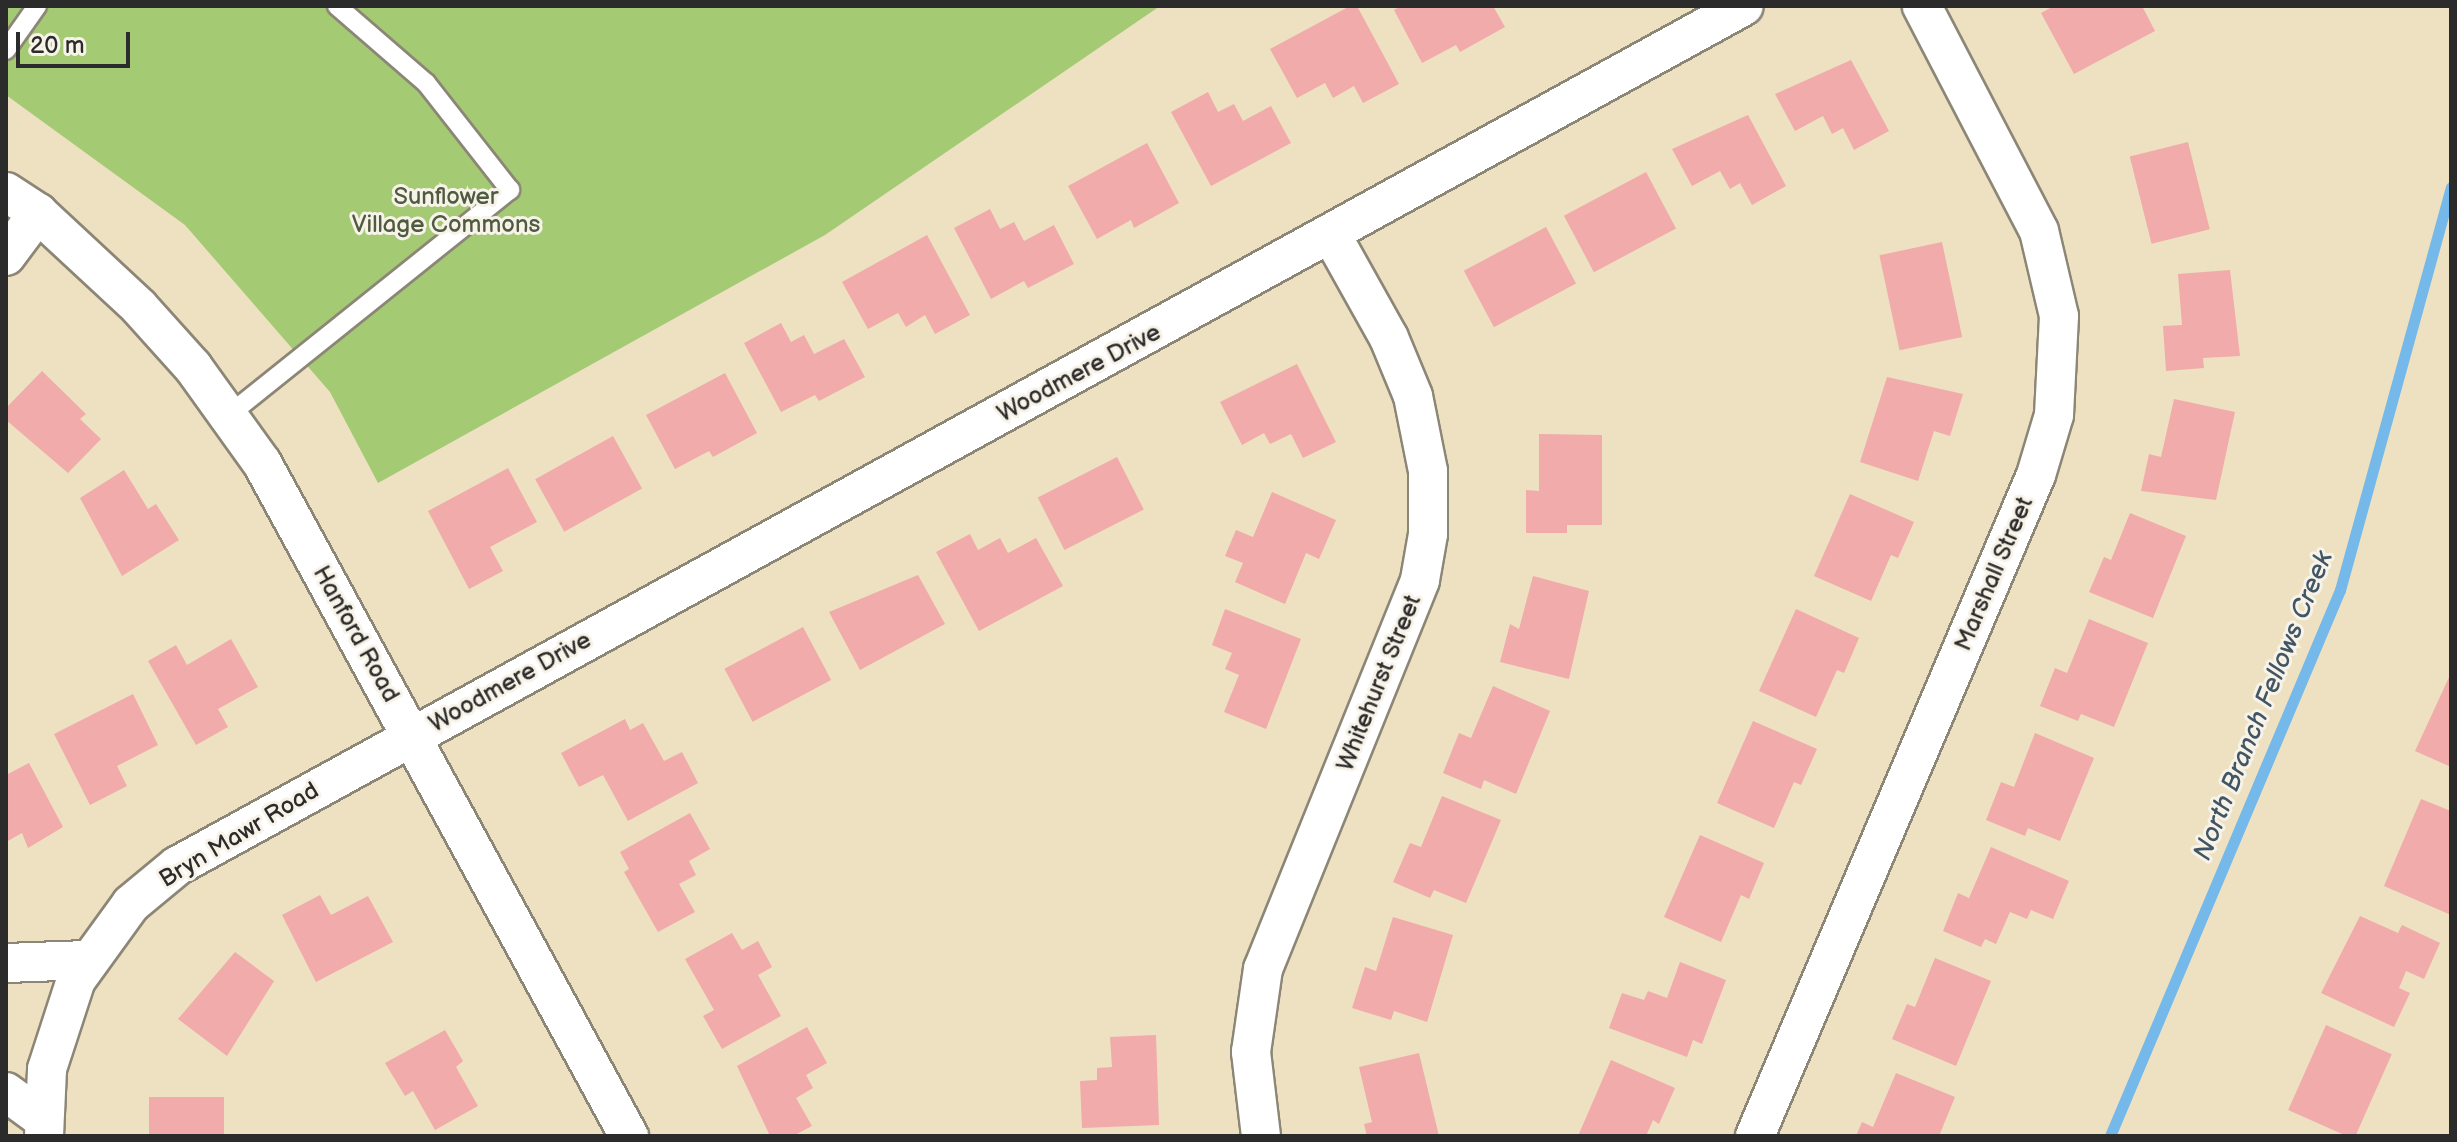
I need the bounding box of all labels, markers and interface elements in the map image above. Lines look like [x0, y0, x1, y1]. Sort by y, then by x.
scale bar [20, 16, 134, 66]
text: 20 m [30, 31, 85, 60]
park label: Sunflower Village Commons [352, 183, 540, 239]
street label: Woodmere Drive [992, 318, 1166, 428]
street label: Marshall Street [1949, 493, 2039, 655]
water label: North Branch Fellows Creek [2188, 547, 2340, 865]
street label: Hanford Road [307, 561, 405, 707]
street label: Whitehurst Street [1331, 591, 1427, 775]
street label: Woodmere Drive [424, 626, 596, 738]
street label: Bryn Mawr Road [154, 776, 324, 894]

